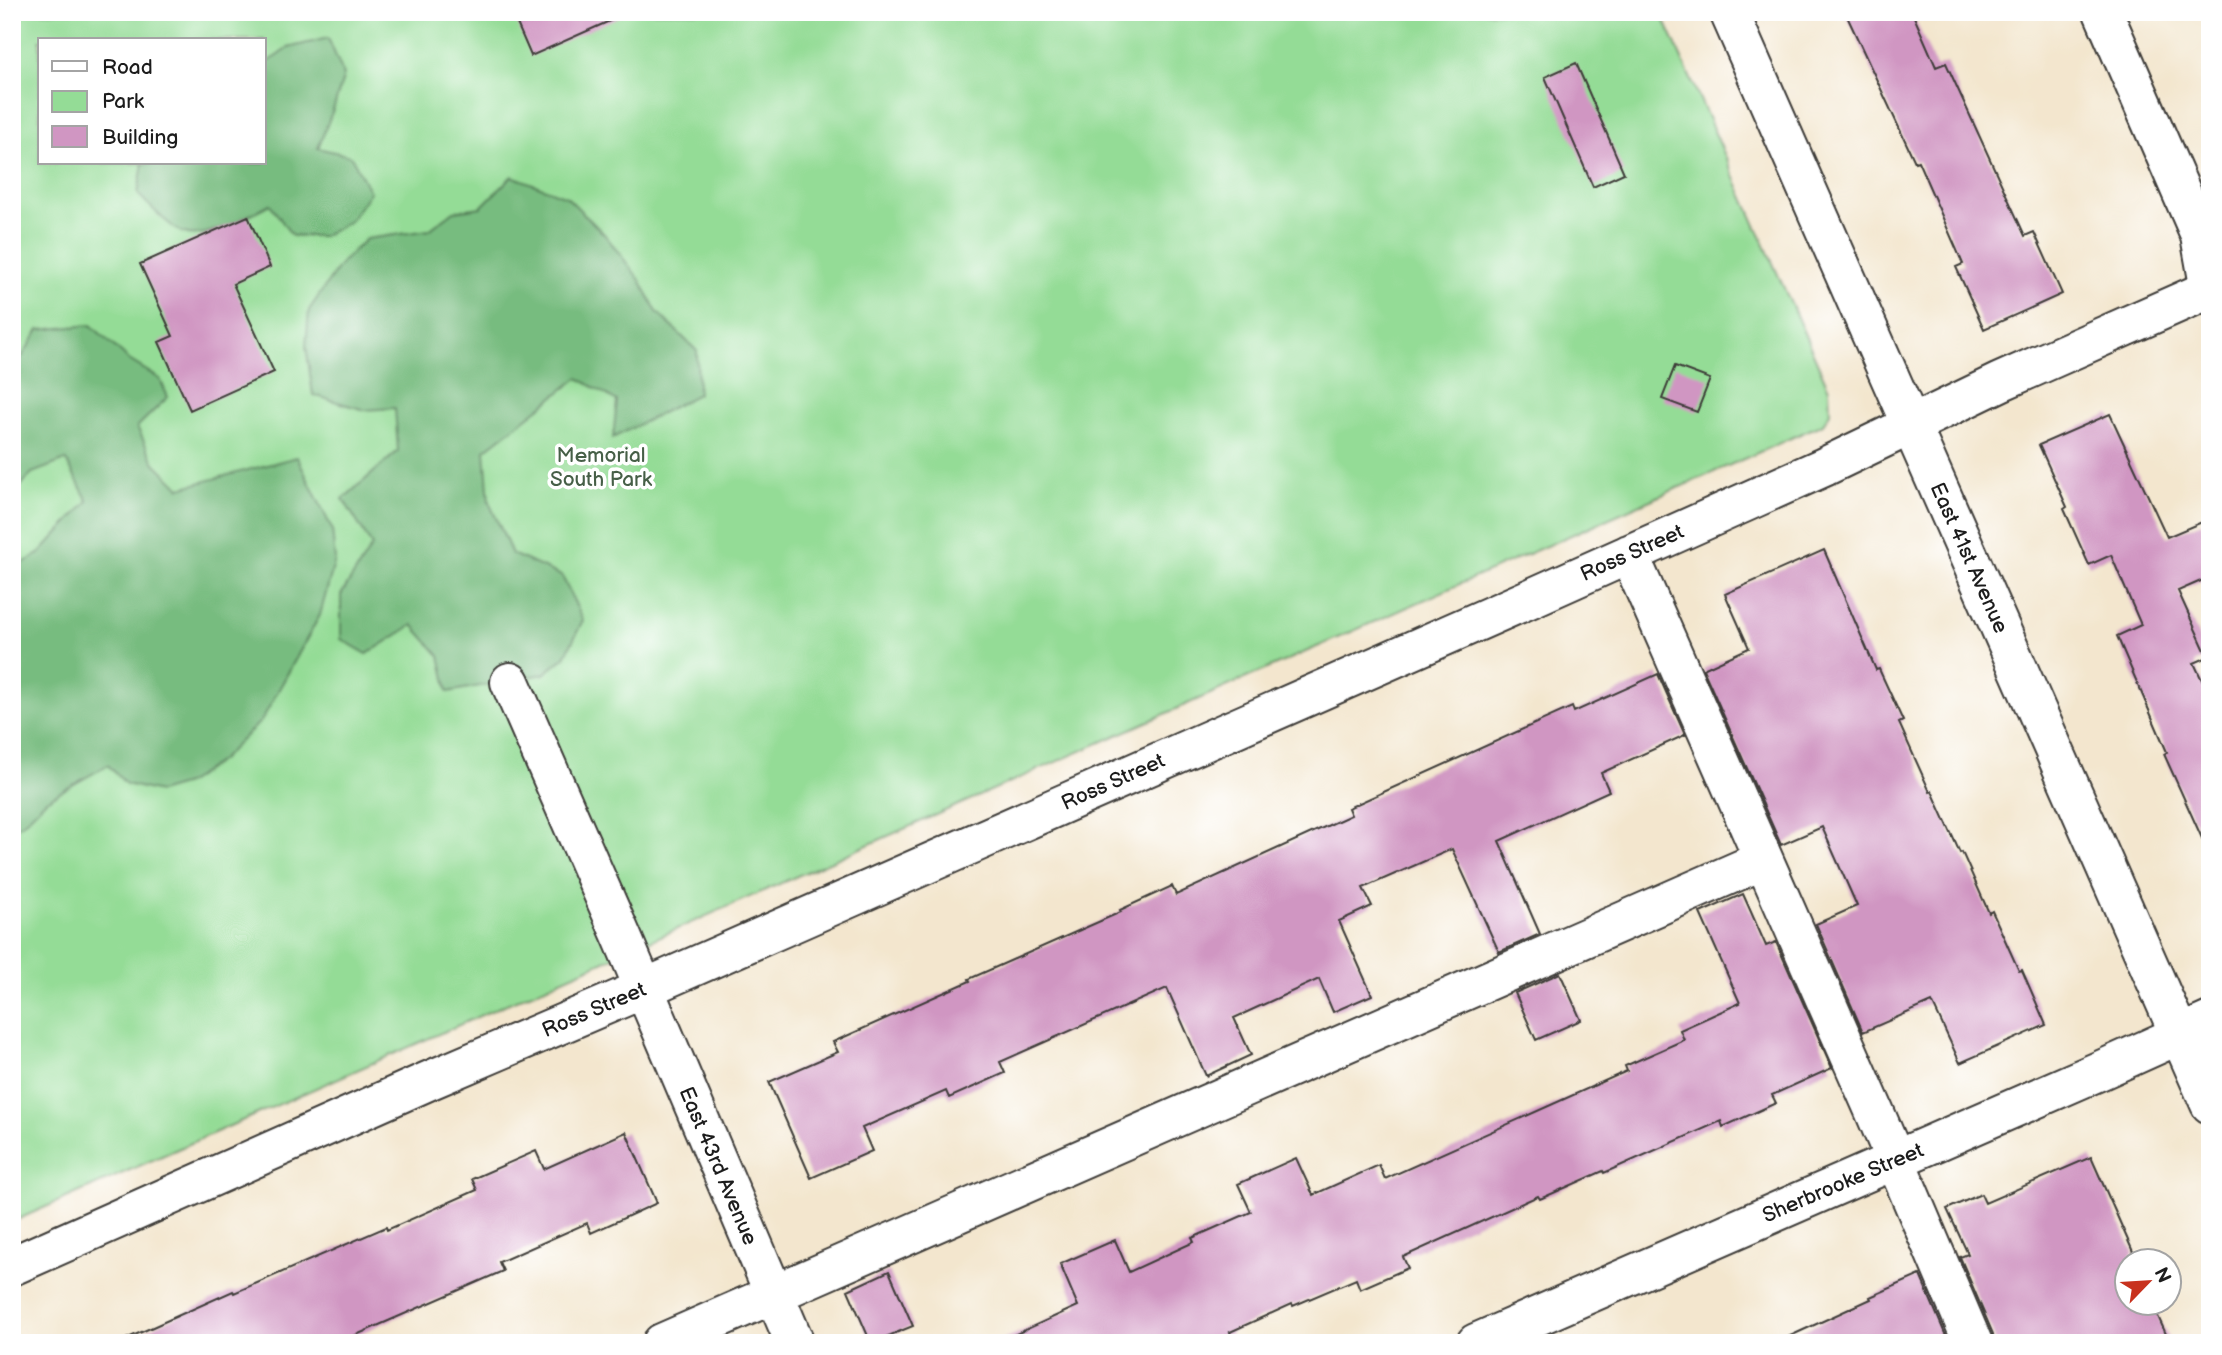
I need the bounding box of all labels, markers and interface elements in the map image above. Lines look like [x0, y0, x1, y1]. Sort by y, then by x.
legend [38, 38, 266, 164]
text: Road [102, 55, 153, 80]
text: Park [102, 89, 145, 114]
text: Building [102, 125, 178, 150]
park label: Memorial South Park [550, 443, 653, 492]
street label: East 41st Avenue [1925, 479, 2013, 637]
street label: Ross Street [1576, 519, 1688, 587]
street label: Ross Street [1057, 748, 1169, 816]
street label: Ross Street [538, 977, 650, 1043]
street label: East 43rd Avenue [673, 1083, 763, 1249]
street label: Sherbrooke Street [1759, 1138, 1928, 1228]
north arrow [2114, 1246, 2184, 1316]
text: N [2149, 1264, 2175, 1287]

